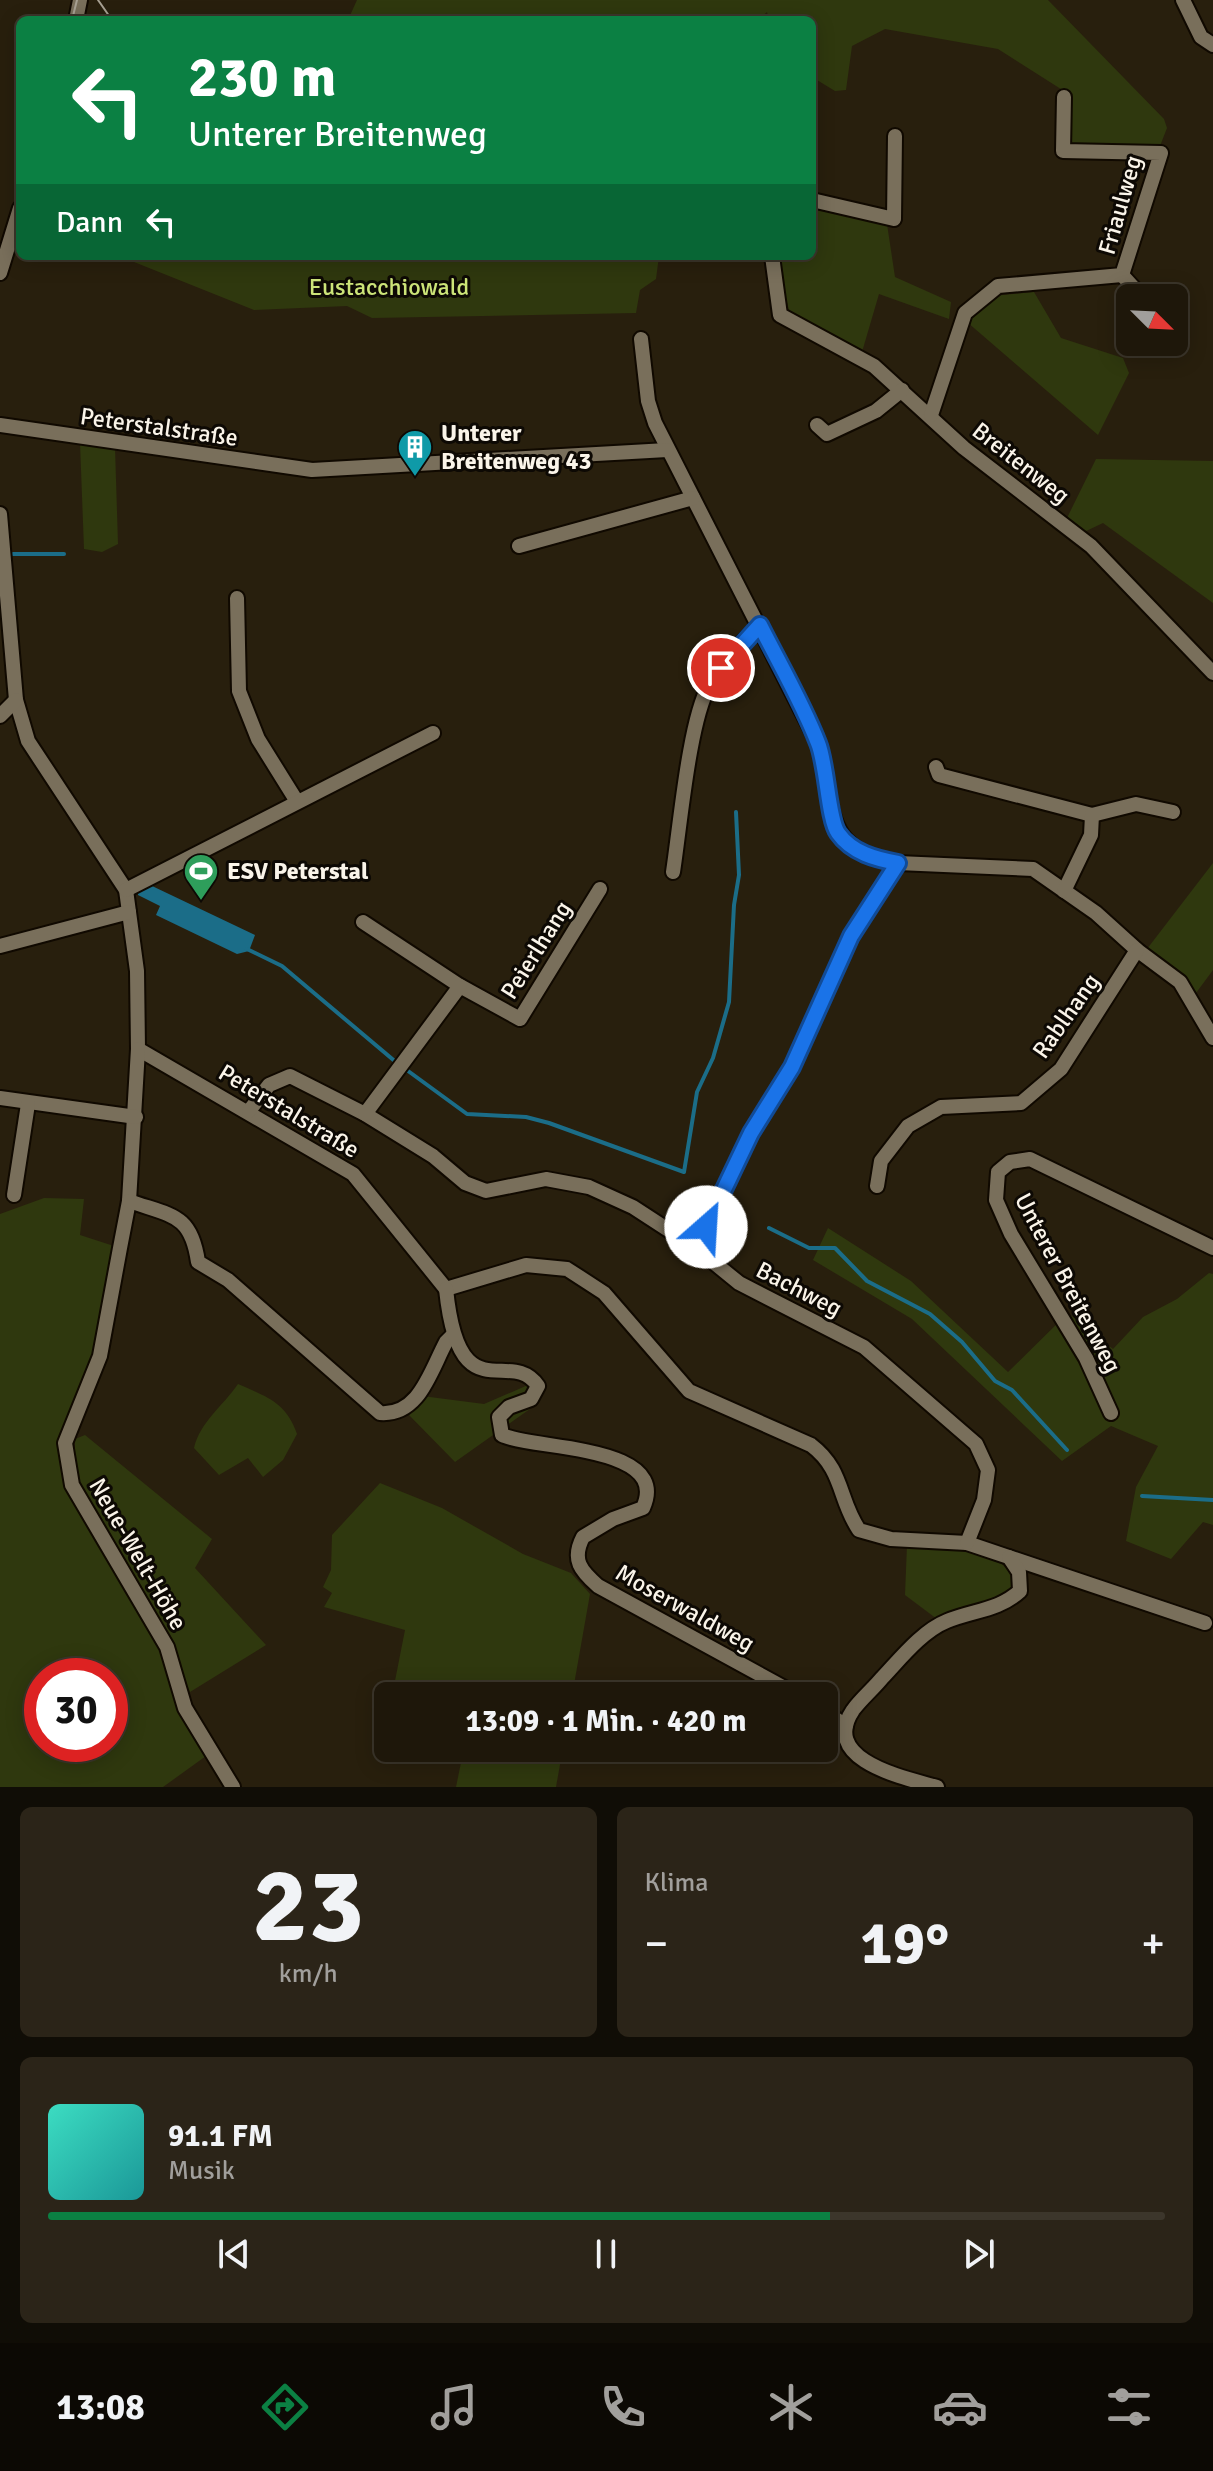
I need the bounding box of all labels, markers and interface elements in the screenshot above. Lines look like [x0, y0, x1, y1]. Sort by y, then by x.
text: 230 m [188, 43, 336, 112]
icon: left [56, 48, 160, 152]
text: Unterer Breitenweg [188, 112, 487, 157]
street label: Friaulweg [1092, 152, 1148, 258]
icon: left [139, 200, 183, 244]
text: Dann [56, 204, 123, 241]
park label: Eustacchiowald [309, 272, 469, 302]
north arrow [1116, 284, 1188, 356]
map controls [1116, 284, 1188, 356]
street label: Peterstalstraße [78, 401, 240, 453]
street label: Breitenweg [966, 416, 1076, 510]
place label: Unterer Breitenweg 43 [441, 418, 591, 476]
building icon: Unterer Breitenweg 43 [396, 428, 434, 478]
pin [687, 634, 755, 702]
icon: arrive [699, 646, 743, 690]
sports icon: ESV Peterstal [182, 852, 220, 902]
place label: ESV Peterstal [227, 856, 369, 886]
street label: Peierlhang [494, 895, 578, 1005]
street label: Rablhang [1026, 968, 1106, 1064]
street label: Peterstalstraße [213, 1057, 365, 1165]
position arrow [664, 1185, 748, 1269]
street label: Unterer Breitenweg [1008, 1188, 1128, 1378]
street label: Bachweg [751, 1255, 847, 1323]
street label: Neue-Welt-Höhe [82, 1473, 194, 1635]
street label: Moserwaldweg [610, 1557, 760, 1659]
speed limit sign: 30 [24, 1658, 128, 1762]
text: 13:09 · 1 Min. · 420 m [465, 1703, 747, 1740]
text: 23 [252, 1842, 364, 1970]
text: Klima [645, 1867, 708, 1899]
text: 19° [860, 1907, 949, 1981]
text: − [645, 1917, 668, 1971]
text: + [1141, 1917, 1165, 1971]
text: km/h [279, 1958, 338, 1990]
text: 91.1 FM [168, 2118, 273, 2155]
text: Musik [168, 2155, 235, 2187]
icon: previous [212, 2232, 256, 2276]
icon: pause [584, 2232, 628, 2276]
icon: next [957, 2232, 1001, 2276]
icon: directions [257, 2379, 313, 2435]
icon: music [426, 2379, 482, 2435]
icon: phone [595, 2379, 651, 2435]
icon: climate [763, 2379, 819, 2435]
icon: car [932, 2379, 988, 2435]
icon: filters [1101, 2379, 1157, 2435]
text: 13:08 [56, 2385, 145, 2430]

